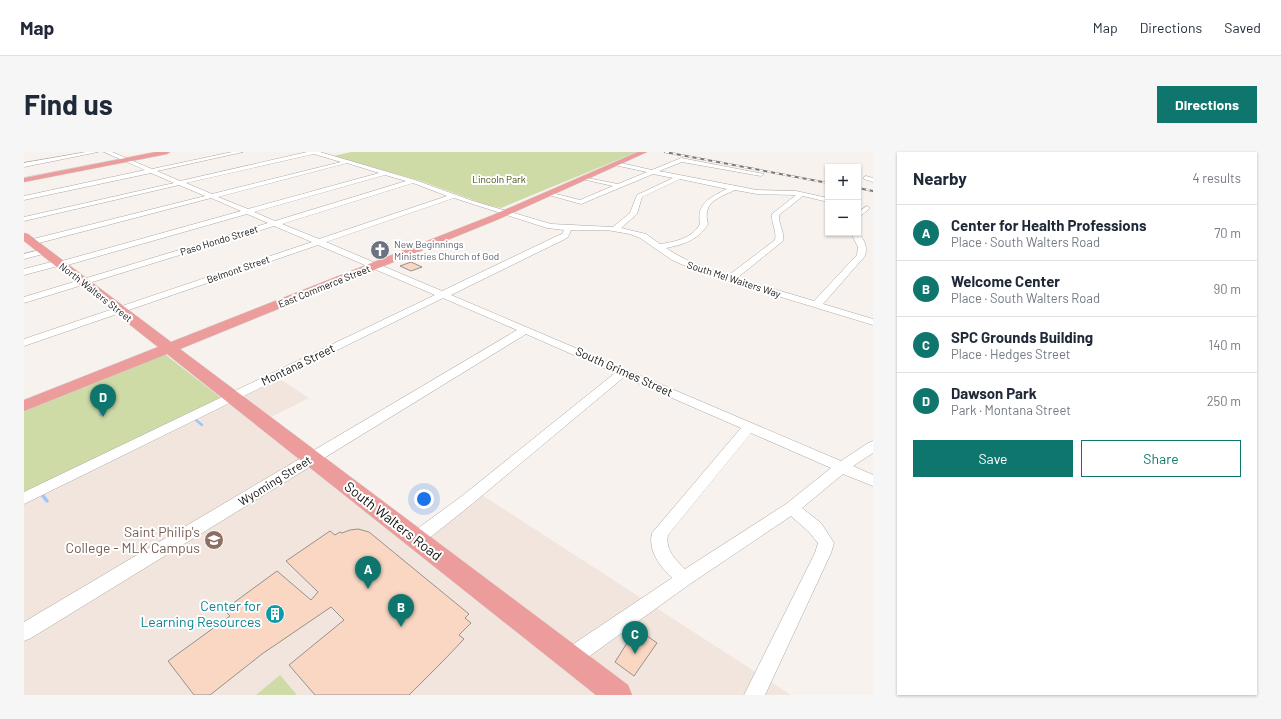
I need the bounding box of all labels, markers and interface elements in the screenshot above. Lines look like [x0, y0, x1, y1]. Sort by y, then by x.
text: Map [20, 16, 54, 39]
text: Map [1093, 19, 1118, 36]
text: Directions [1140, 19, 1202, 36]
text: Saved [1224, 19, 1261, 36]
button: Directions [1157, 86, 1257, 123]
text: Find us [24, 87, 113, 121]
map controls [825, 164, 861, 236]
button: + [825, 164, 861, 200]
text: Nearby [913, 168, 967, 188]
text: 4 results [1193, 170, 1241, 186]
park label: Lincoln Park [472, 173, 526, 185]
button: − [825, 200, 861, 236]
text: Center for Health Professions [951, 216, 1146, 234]
street label: Paso Hondo Street [179, 222, 260, 258]
text: A [922, 225, 930, 241]
text: 70 m [1214, 225, 1241, 241]
text: Place · South Walters Road [951, 234, 1100, 250]
place label: New Beginnings Ministries Church of God [394, 238, 499, 262]
church icon: New Beginnings Ministries Church of God [369, 239, 391, 261]
street label: Belmont Street [205, 252, 271, 285]
street label: South Mel Waiters Way [686, 258, 783, 300]
street label: North Walters Street [57, 260, 135, 324]
street label: East Commerce Street [276, 262, 372, 310]
text: Welcome Center [951, 272, 1060, 290]
text: B [922, 281, 930, 297]
text: 90 m [1214, 281, 1241, 297]
text: Place · South Walters Road [951, 290, 1100, 306]
text: SPC Grounds Building [951, 328, 1093, 346]
text: C [922, 337, 930, 353]
text: 140 m [1209, 337, 1241, 353]
street label: Montana Street [259, 340, 337, 388]
street label: South Grimes Street [574, 343, 675, 399]
text: Place · Hedges Street [951, 346, 1071, 362]
pin: D [90, 384, 116, 417]
text: Dawson Park [951, 384, 1037, 402]
text: D [922, 393, 930, 409]
text: 250 m [1207, 393, 1241, 409]
text: Park · Montana Street [951, 402, 1071, 418]
button: Save [913, 440, 1073, 477]
button: Share [1081, 440, 1241, 477]
street label: Wyoming Street [235, 452, 314, 508]
street label: South Walters Road [341, 477, 445, 564]
your location [414, 489, 434, 509]
place label: Saint Philip's College - MLK Campus [66, 523, 200, 556]
school or university icon: Saint Philip's College - MLK Campus [203, 529, 225, 551]
pin: A [355, 556, 381, 589]
pin: B [388, 594, 414, 627]
place label: Center for Learning Resources [140, 597, 261, 630]
building icon: Center for Learning Resources [264, 603, 286, 625]
pin: C [622, 621, 648, 654]

